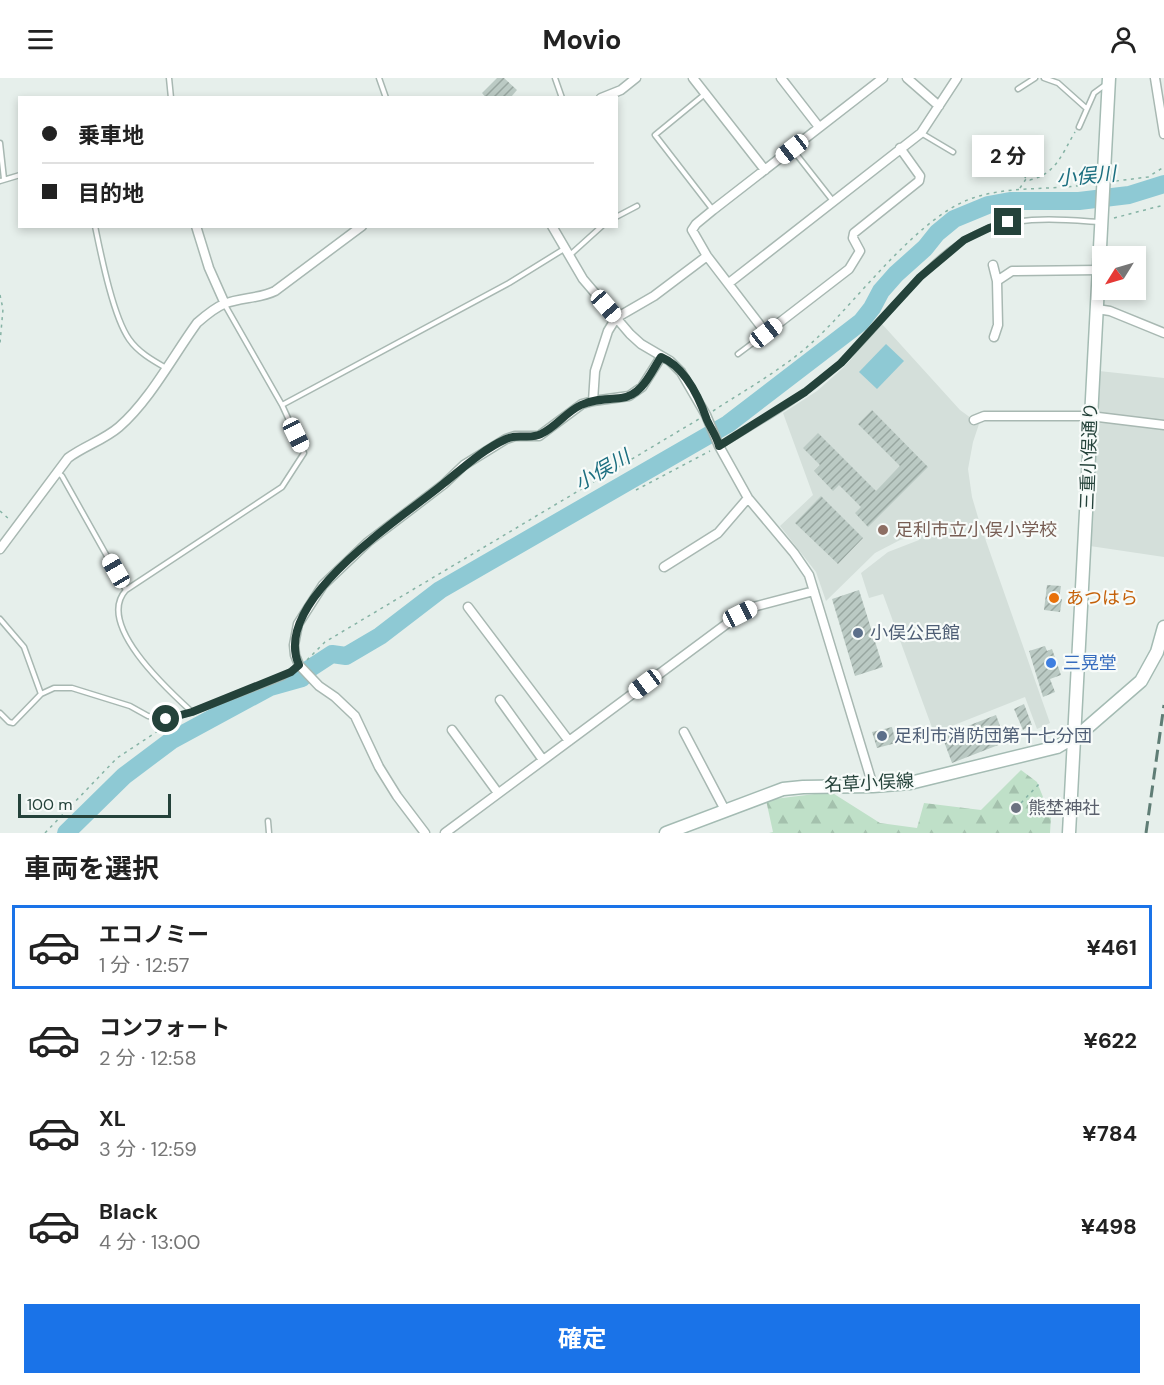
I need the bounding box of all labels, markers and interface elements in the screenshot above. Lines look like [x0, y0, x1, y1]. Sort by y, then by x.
text: Movio [543, 22, 621, 57]
icon: menu [24, 23, 57, 56]
icon: person [1107, 23, 1140, 56]
text: 乗車地 [78, 121, 144, 150]
car [772, 131, 812, 167]
callout: 2 分 [972, 135, 1044, 177]
text: 2 分 [990, 143, 1026, 169]
water label: 小俣川 [1055, 160, 1119, 192]
text: 目的地 [78, 179, 144, 208]
route end [994, 208, 1021, 235]
north arrow [1092, 246, 1146, 300]
map controls [1092, 246, 1146, 300]
car [587, 287, 625, 325]
car [746, 315, 786, 351]
street label: 三重小俣通り [1075, 402, 1103, 510]
car [280, 415, 312, 455]
water label: 小俣川 [570, 443, 636, 496]
place label: 足利市立小俣小学校 [895, 518, 1057, 542]
marker: 足利市立小俣小学校 [876, 523, 890, 537]
car [99, 551, 133, 591]
place label: あつはら [1066, 586, 1138, 610]
marker: あつはら [1047, 591, 1061, 605]
car [720, 598, 760, 630]
place label: 小俣公民館 [870, 621, 960, 645]
marker: 小俣公民館 [851, 626, 865, 640]
place label: 三晃堂 [1063, 651, 1117, 675]
marker: 三晃堂 [1044, 656, 1058, 670]
car [625, 666, 665, 702]
route start [152, 705, 179, 732]
place label: 足利市消防団第十七分団 [894, 724, 1092, 748]
marker: 足利市消防団第十七分団 [875, 729, 889, 743]
street label: 名草小俣線 [823, 769, 915, 797]
scale bar [18, 791, 171, 818]
text: 100 m [27, 794, 72, 815]
place label: 熊埜神社 [1028, 796, 1100, 820]
marker: 熊埜神社 [1009, 801, 1023, 815]
text: 車両を選択 [24, 851, 159, 886]
icon: car [27, 920, 81, 974]
text: エコノミー [99, 920, 209, 949]
text: ¥461 [1086, 933, 1137, 962]
text: 1 分 · 12:57 [99, 952, 190, 978]
icon: car [27, 1013, 81, 1067]
text: コンフォート [99, 1013, 230, 1042]
text: ¥622 [1084, 1026, 1137, 1055]
text: 2 分 · 12:58 [99, 1045, 197, 1071]
text: XL [99, 1104, 126, 1133]
icon: car [27, 1106, 81, 1160]
text: ¥784 [1082, 1119, 1137, 1148]
text: 3 分 · 12:59 [99, 1136, 197, 1162]
text: Black [99, 1197, 158, 1226]
icon: car [27, 1199, 81, 1253]
text: ¥498 [1081, 1212, 1137, 1241]
text: 4 分 · 13:00 [99, 1229, 201, 1255]
button: 確定 [24, 1304, 1140, 1373]

